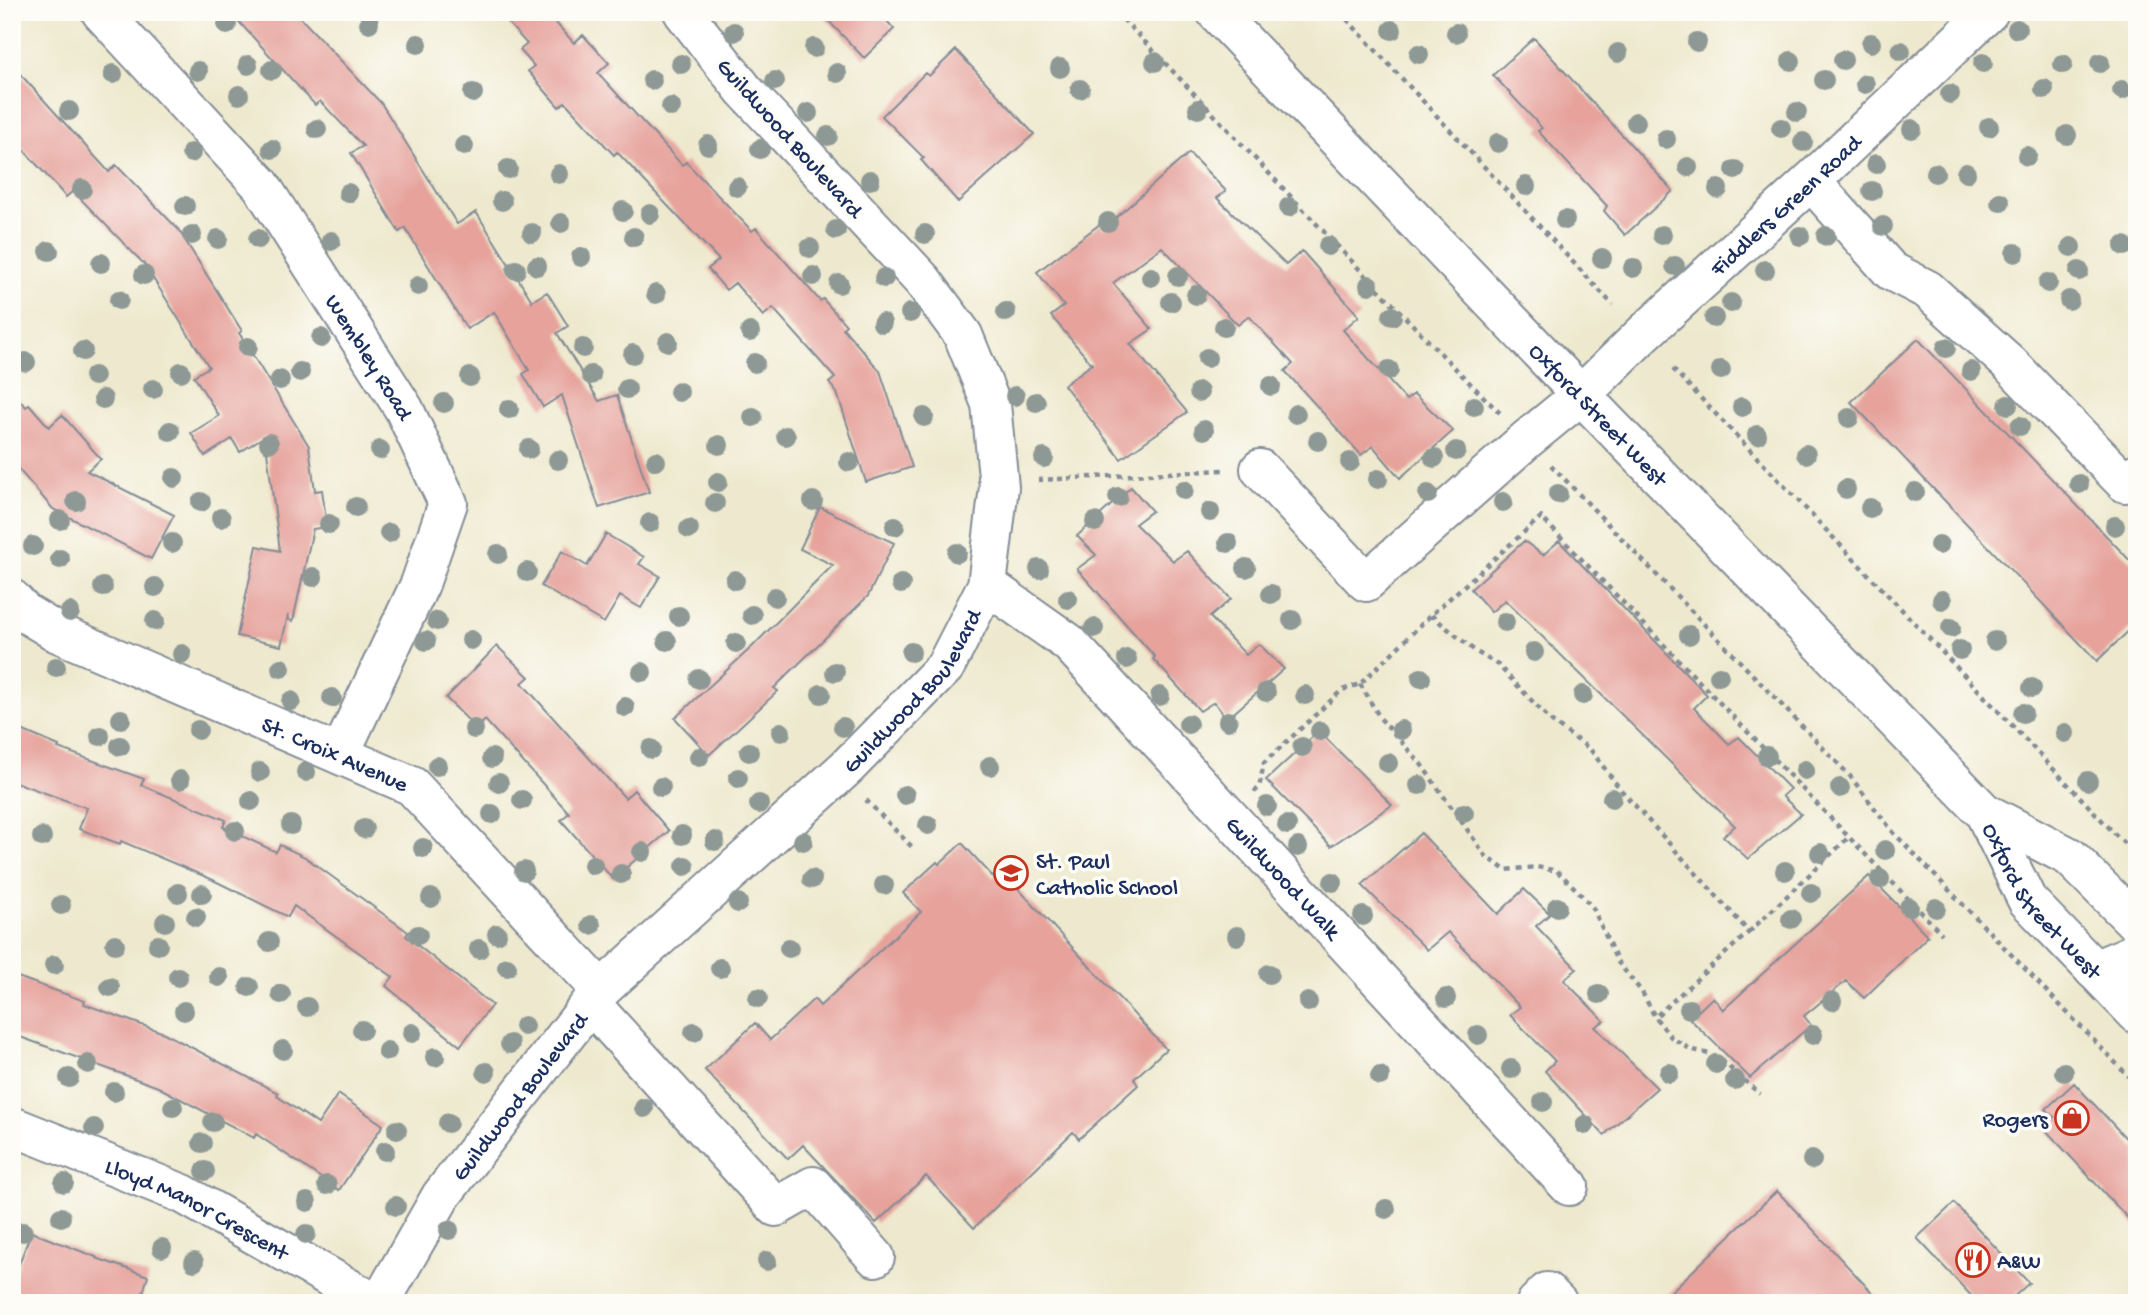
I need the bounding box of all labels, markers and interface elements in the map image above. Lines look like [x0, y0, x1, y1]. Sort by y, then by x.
street label: Guildwood Boulevard [710, 54, 868, 226]
street label: Fiddlers Green Road [1705, 129, 1869, 284]
street label: Wembley Road [317, 290, 418, 426]
street label: Oxford Street West [1522, 339, 1673, 494]
street label: Guildwood Boulevard [839, 604, 990, 780]
street label: St. Croix Avenue [257, 713, 413, 800]
street label: Guildwood Walk [1218, 812, 1347, 948]
street label: Oxford Street West [1974, 819, 2107, 987]
place label: St. Paul Catholic School [1036, 850, 1178, 903]
school or university icon: St. Paul Catholic School [992, 854, 1030, 892]
street label: Guildwood Boulevard [448, 1007, 596, 1187]
shop icon: Rogers [2053, 1099, 2091, 1137]
place label: Rogers [1982, 1108, 2049, 1135]
street label: Lloyd Manor Crescent [101, 1154, 294, 1269]
restaurant icon: A&W [1954, 1241, 1992, 1279]
place label: A&W [1997, 1250, 2041, 1277]

